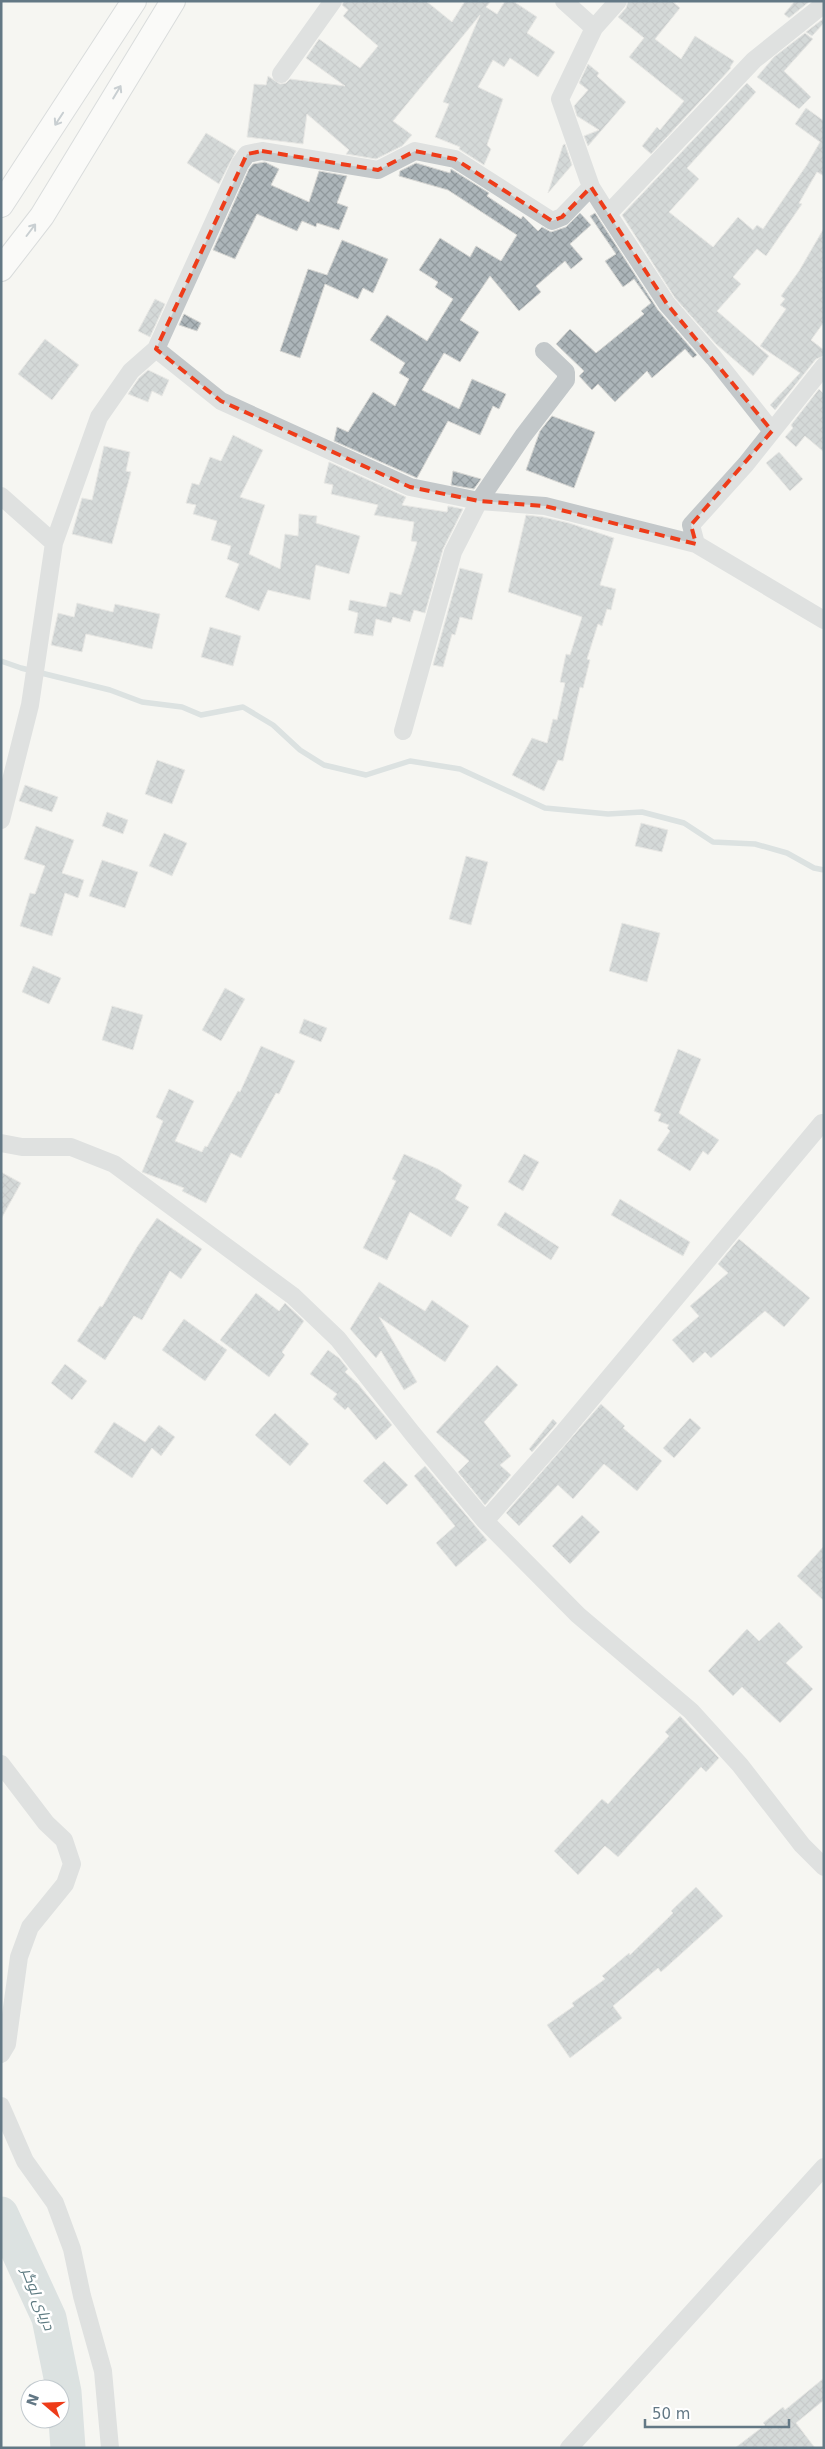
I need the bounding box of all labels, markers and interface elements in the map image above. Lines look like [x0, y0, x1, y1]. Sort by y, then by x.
one-way arrow [112, 86, 122, 100]
one-way arrow [54, 111, 64, 125]
one-way arrow [26, 223, 36, 237]
water label: دریای لوگر [17, 2263, 58, 2333]
north arrow [20, 2379, 70, 2429]
text: N [23, 2392, 42, 2408]
scale bar [645, 2396, 789, 2428]
text: 50 m [652, 2405, 690, 2423]

